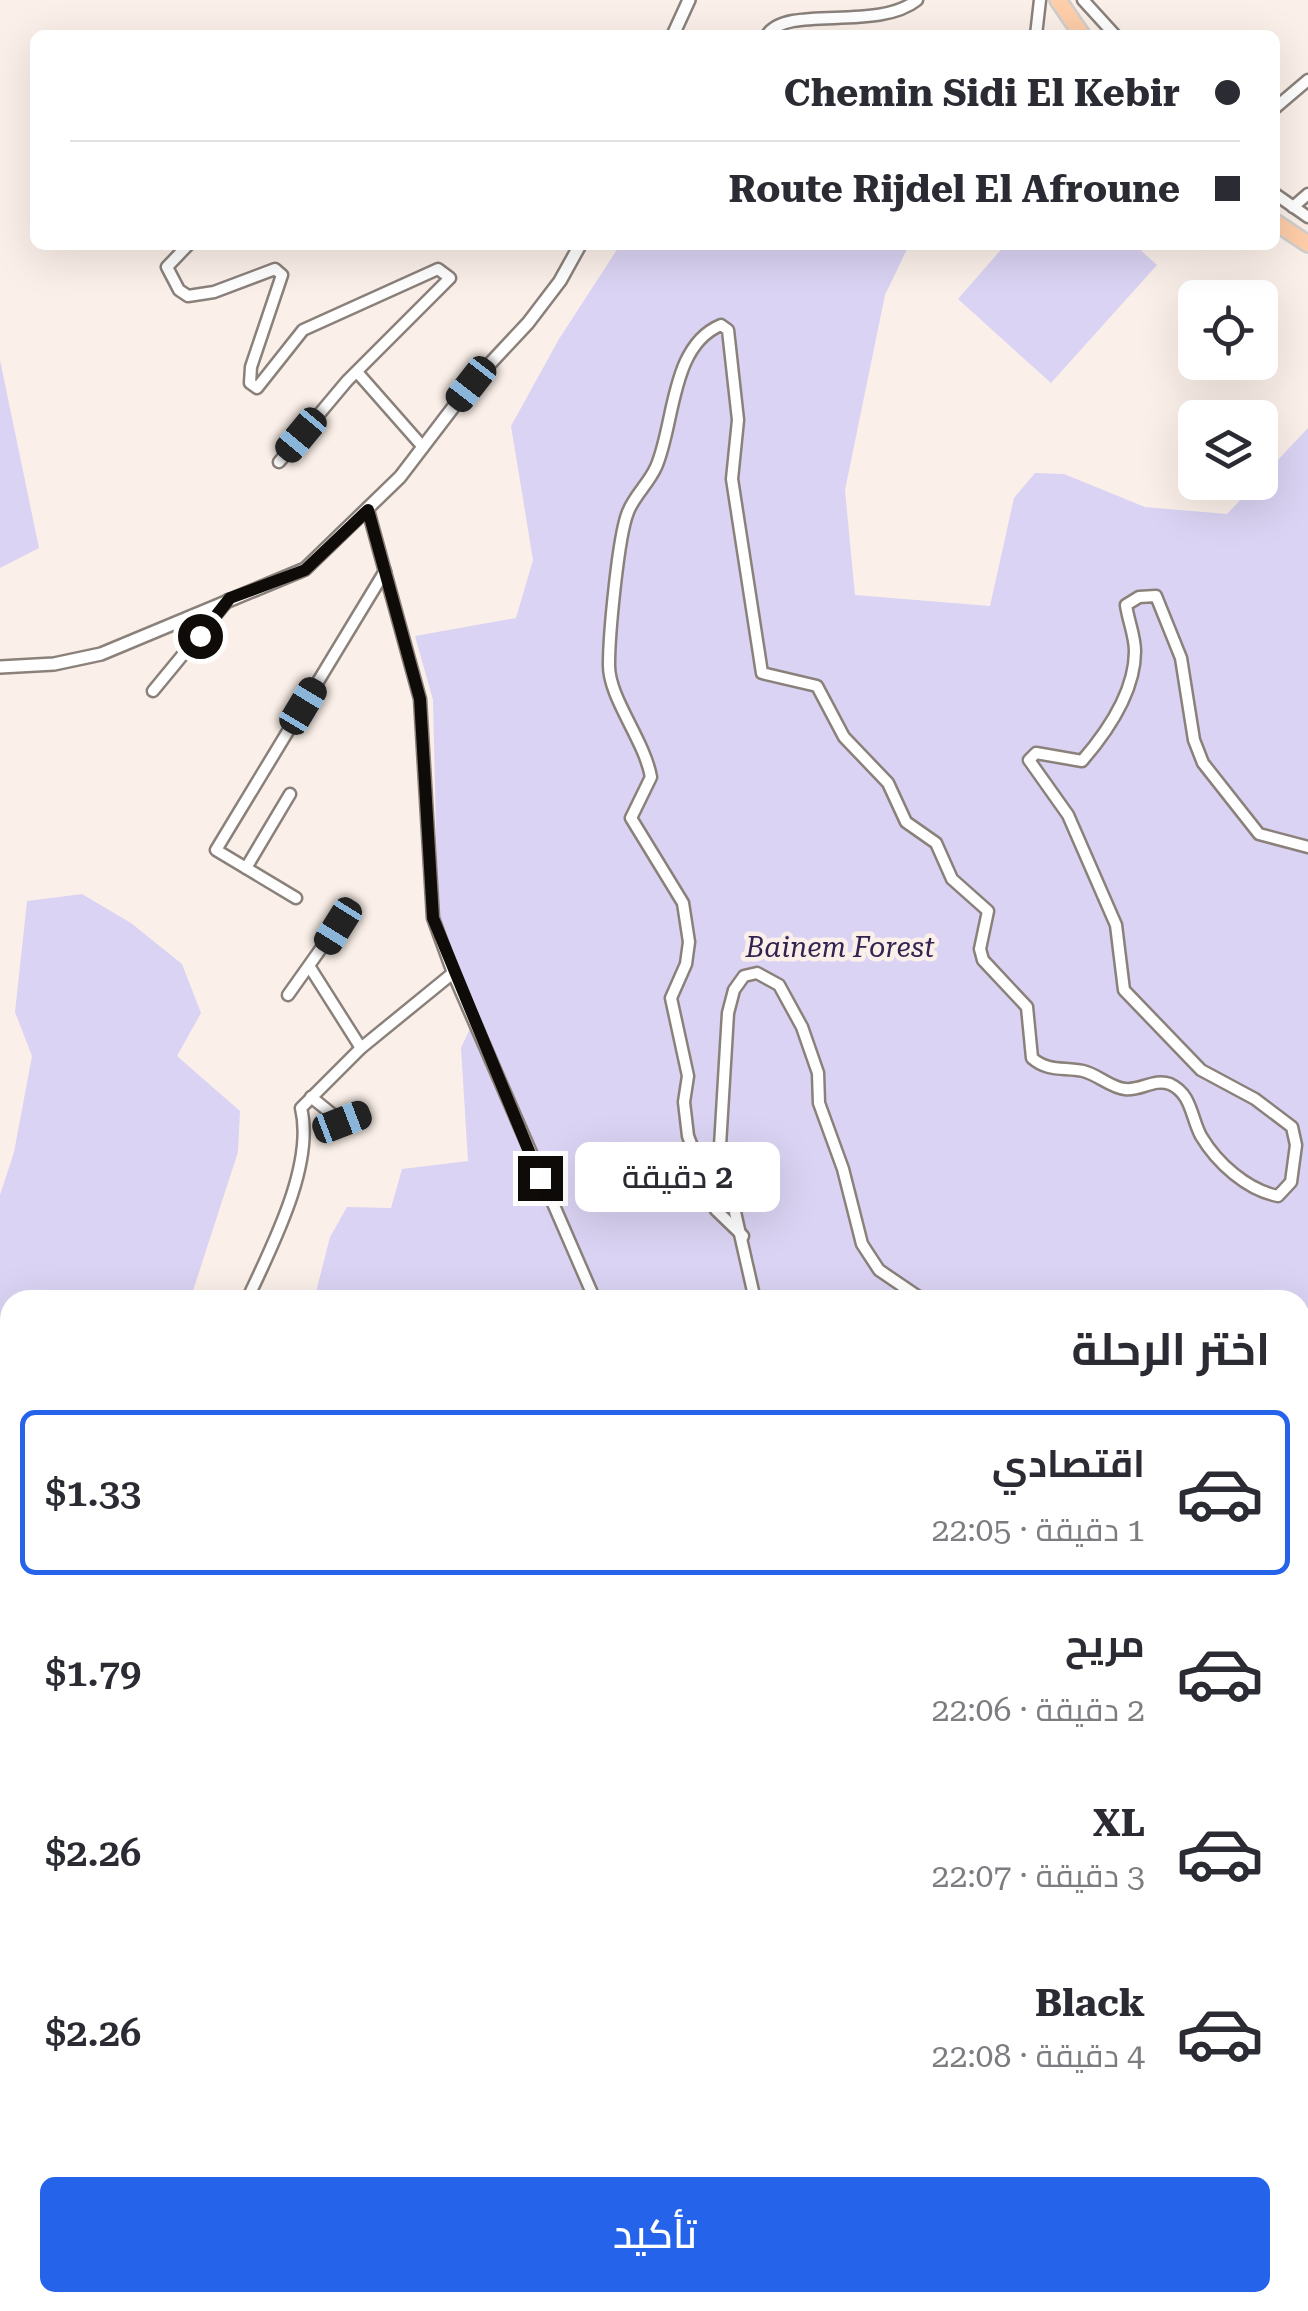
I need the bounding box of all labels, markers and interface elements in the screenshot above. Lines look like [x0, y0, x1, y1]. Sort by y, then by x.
text: Chemin Sidi El Kebir [784, 71, 1180, 115]
text: Route Rijdel El Afroune [729, 167, 1180, 211]
map controls [1178, 280, 1278, 500]
button: locate [1178, 280, 1278, 380]
car [441, 351, 501, 417]
button: layers [1178, 400, 1278, 500]
car [270, 402, 332, 468]
route start [178, 614, 223, 659]
car [275, 673, 331, 739]
car [309, 893, 367, 959]
park label: Bainem Forest [744, 931, 935, 964]
car [309, 1097, 375, 1147]
callout: 2 دقيقة [575, 1143, 780, 1213]
route end [518, 1156, 563, 1201]
text: 2 دقيقة [622, 1158, 733, 1196]
text: اختر الرحلة [1072, 1323, 1270, 1376]
text: اقتصادي [992, 1442, 1145, 1486]
icon: car [1175, 1448, 1265, 1538]
text: $1.33 [45, 1471, 141, 1515]
text: 1 دقيقة · 22:05 [932, 1511, 1145, 1549]
text: مريح [1065, 1622, 1145, 1666]
icon: car [1175, 1628, 1265, 1718]
text: $1.79 [45, 1651, 141, 1695]
text: 2 دقيقة · 22:06 [932, 1691, 1145, 1729]
text: XL [1093, 1801, 1145, 1845]
icon: car [1175, 1808, 1265, 1898]
text: $2.26 [45, 1831, 141, 1875]
text: 3 دقيقة · 22:07 [932, 1857, 1145, 1895]
text: Black [1035, 1981, 1145, 2025]
icon: car [1175, 1988, 1265, 2078]
text: $2.26 [45, 2011, 141, 2055]
text: 4 دقيقة · 22:08 [932, 2037, 1145, 2075]
button: تأكيد [40, 2177, 1270, 2292]

